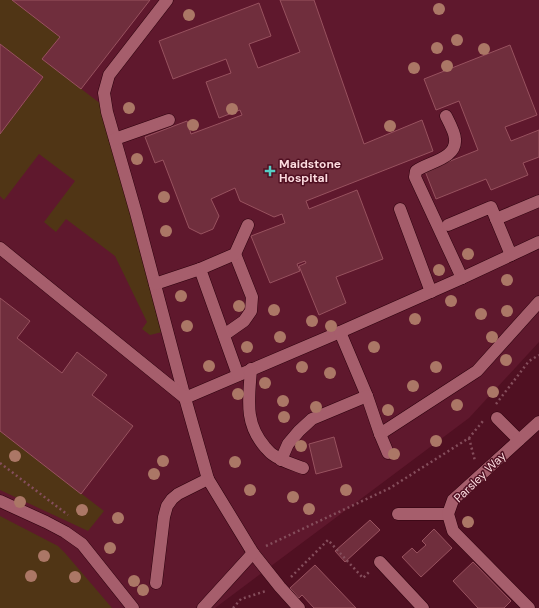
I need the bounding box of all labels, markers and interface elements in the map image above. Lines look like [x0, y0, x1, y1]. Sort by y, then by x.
place label: Maidstone Hospital [279, 156, 341, 186]
marker: Maidstone Hospital [264, 165, 276, 177]
street label: Parsley Way [450, 448, 510, 506]

